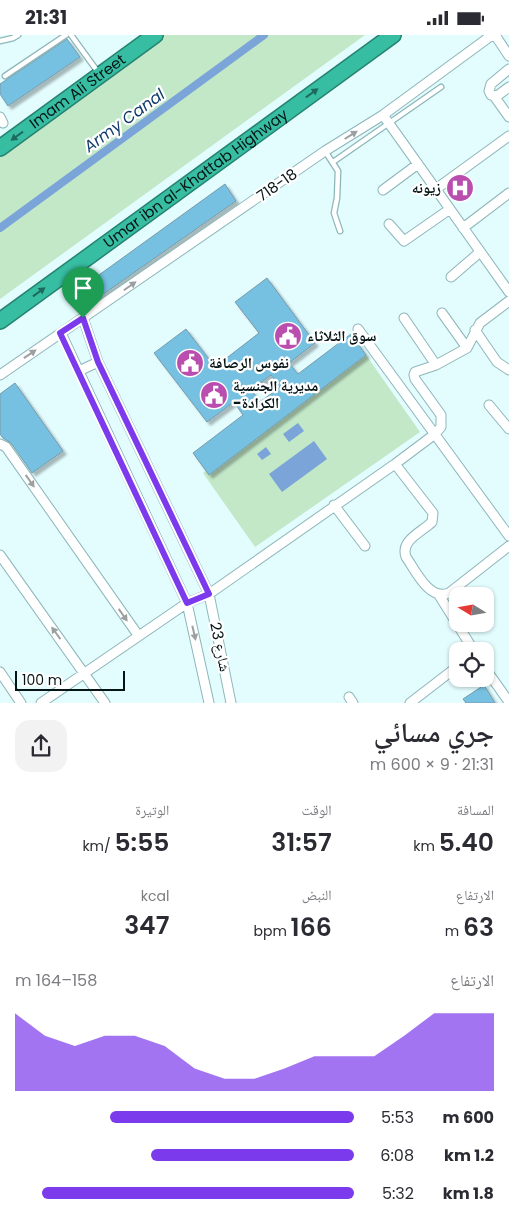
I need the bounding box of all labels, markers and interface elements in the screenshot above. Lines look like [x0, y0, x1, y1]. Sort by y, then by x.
text: 21:31 [25, 4, 67, 31]
street label: Imam Ali Street [25, 49, 130, 133]
water label: Army Canal [78, 83, 170, 158]
one-way arrow [305, 88, 318, 99]
street label: Umar ibn al-Khattab Highway [99, 104, 292, 252]
one-way arrow [10, 131, 24, 141]
one-way arrow [344, 131, 357, 140]
street label: 718-18 [252, 163, 301, 206]
hospital icon: زيونه [445, 173, 475, 203]
place label: زيونه [412, 177, 441, 198]
pin [62, 267, 104, 318]
icon: arrive [69, 274, 97, 302]
one-way arrow [123, 281, 136, 291]
one-way arrow [32, 287, 46, 297]
public building icon: سوق الثلاثاء [273, 321, 303, 351]
place label: سوق الثلاثاء [307, 325, 376, 346]
public building icon: نفوس الرصافة [175, 348, 205, 378]
one-way arrow [24, 349, 37, 359]
place label: نفوس الرصافة [209, 352, 289, 373]
place label: مديرية الجنسية -الكرادة [233, 375, 318, 413]
public building icon: مديرية الجنسية -الكرادة [199, 380, 229, 410]
one-way arrow [25, 475, 35, 488]
north arrow [449, 587, 494, 633]
map controls [449, 587, 494, 687]
one-way arrow [118, 608, 128, 621]
street label: شارع 23 [205, 620, 236, 674]
one-way arrow [51, 626, 61, 640]
one-way arrow [190, 626, 198, 641]
button: locate [449, 642, 494, 687]
scale bar [15, 667, 125, 691]
text: 100 m [22, 670, 62, 690]
text: جري مسائي [373, 713, 494, 752]
button: share [15, 720, 67, 772]
text: 21:31 · 9 × 600 m [370, 753, 494, 776]
text: الوتيرة [135, 800, 169, 820]
text: الوقت [302, 800, 332, 820]
text: المسافة [457, 800, 494, 820]
text: 5:55 [114, 825, 169, 860]
text: 31:57 [271, 825, 332, 860]
text: 5.40 [439, 825, 494, 860]
text: /km [82, 836, 114, 856]
text: km [413, 836, 439, 856]
text: النبض [302, 885, 332, 905]
text: الارتفاع [456, 885, 494, 905]
text: kcal [141, 886, 169, 906]
text: 347 [124, 908, 169, 943]
text: 166 [291, 910, 332, 945]
text: 63 [463, 910, 494, 945]
text: bpm [254, 921, 291, 941]
text: m [445, 921, 463, 941]
text: 158–164 m [15, 969, 97, 992]
text: الارتفاع [450, 969, 494, 992]
text: 5:53 [381, 1106, 414, 1129]
text: 600 m [443, 1106, 494, 1129]
text: 6:08 [380, 1144, 414, 1167]
text: 1.2 km [444, 1144, 494, 1167]
text: 5:32 [382, 1182, 414, 1205]
text: 1.8 km [443, 1182, 494, 1205]

